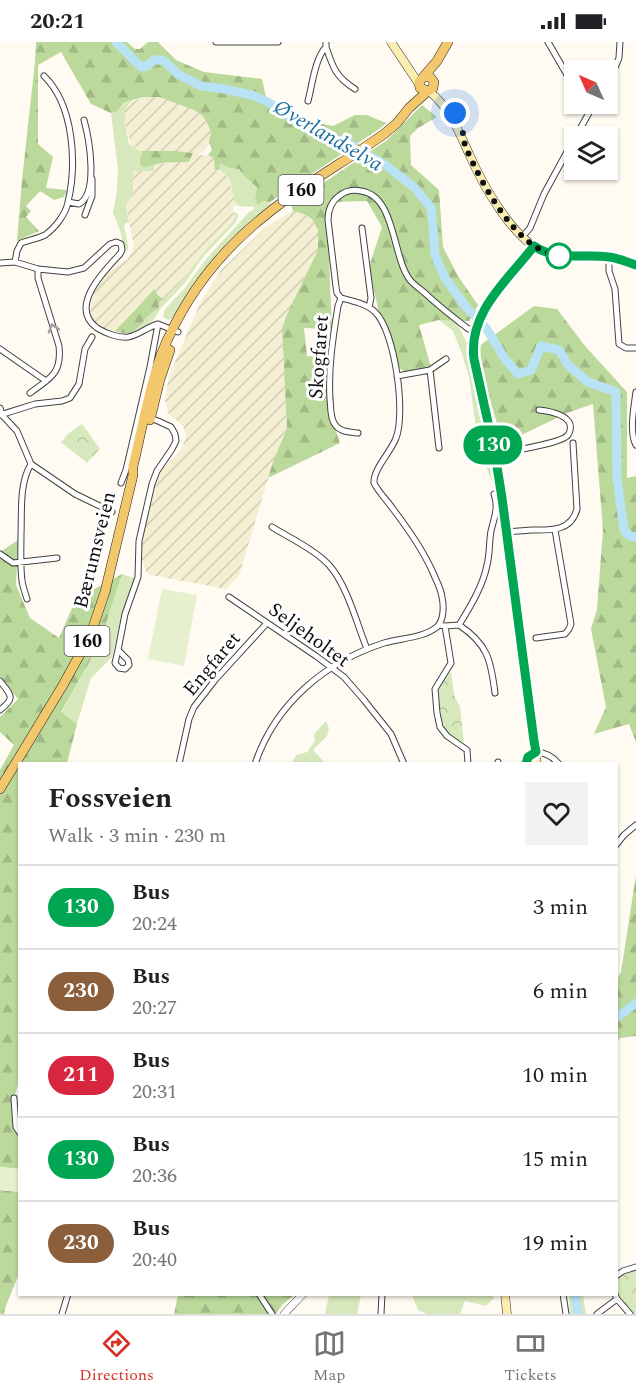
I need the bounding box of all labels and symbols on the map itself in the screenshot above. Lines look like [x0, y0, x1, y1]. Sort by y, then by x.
north arrow [564, 60, 618, 114]
water label: Øverlandselva [267, 92, 389, 180]
your location [440, 98, 470, 128]
road number: 160 [278, 175, 324, 205]
unlabelled marker [546, 243, 572, 269]
street label: Skogfaret [301, 314, 337, 400]
one-way arrow [48, 323, 61, 334]
line badge: 130 [458, 426, 528, 464]
street label: Bærumsveien [66, 488, 124, 612]
street label: Seljeholtet [262, 595, 356, 675]
street label: Engfaret [176, 625, 248, 703]
road number: 160 [64, 626, 110, 656]

